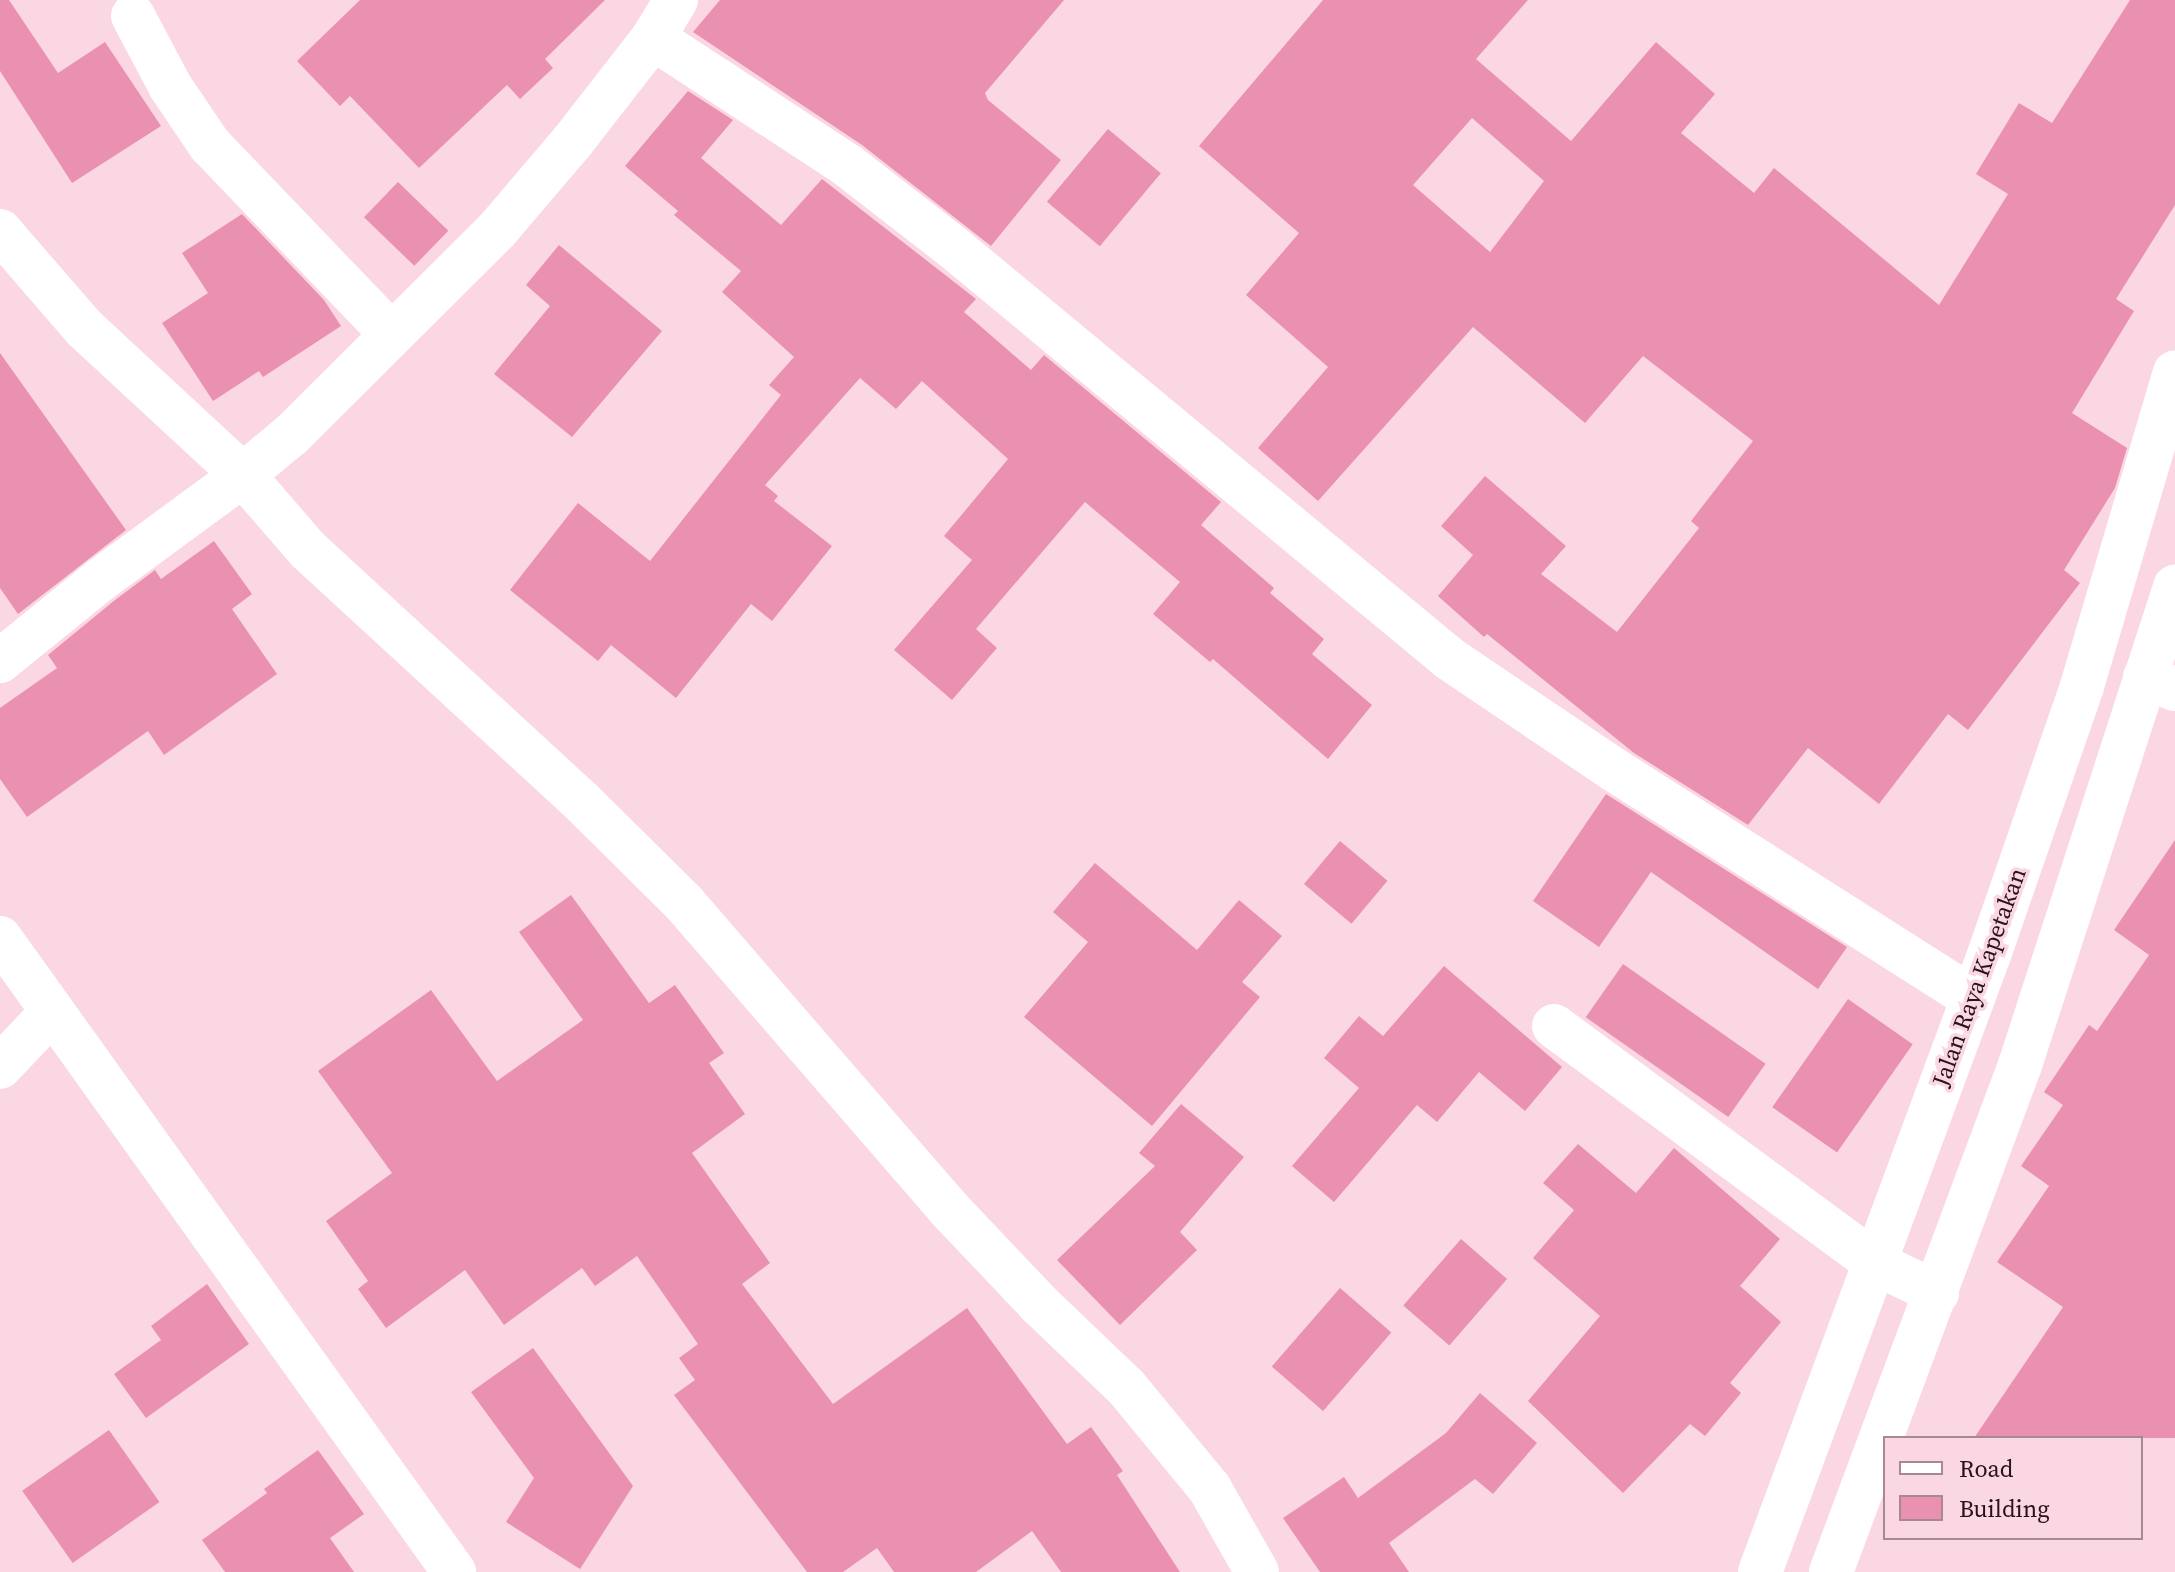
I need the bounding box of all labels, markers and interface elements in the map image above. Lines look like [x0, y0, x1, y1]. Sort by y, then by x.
street label: Jalan Raya Kapetakan [1926, 864, 2032, 1090]
legend [1883, 1436, 2143, 1540]
text: Road [1959, 1452, 2013, 1485]
text: Building [1959, 1492, 2050, 1525]

